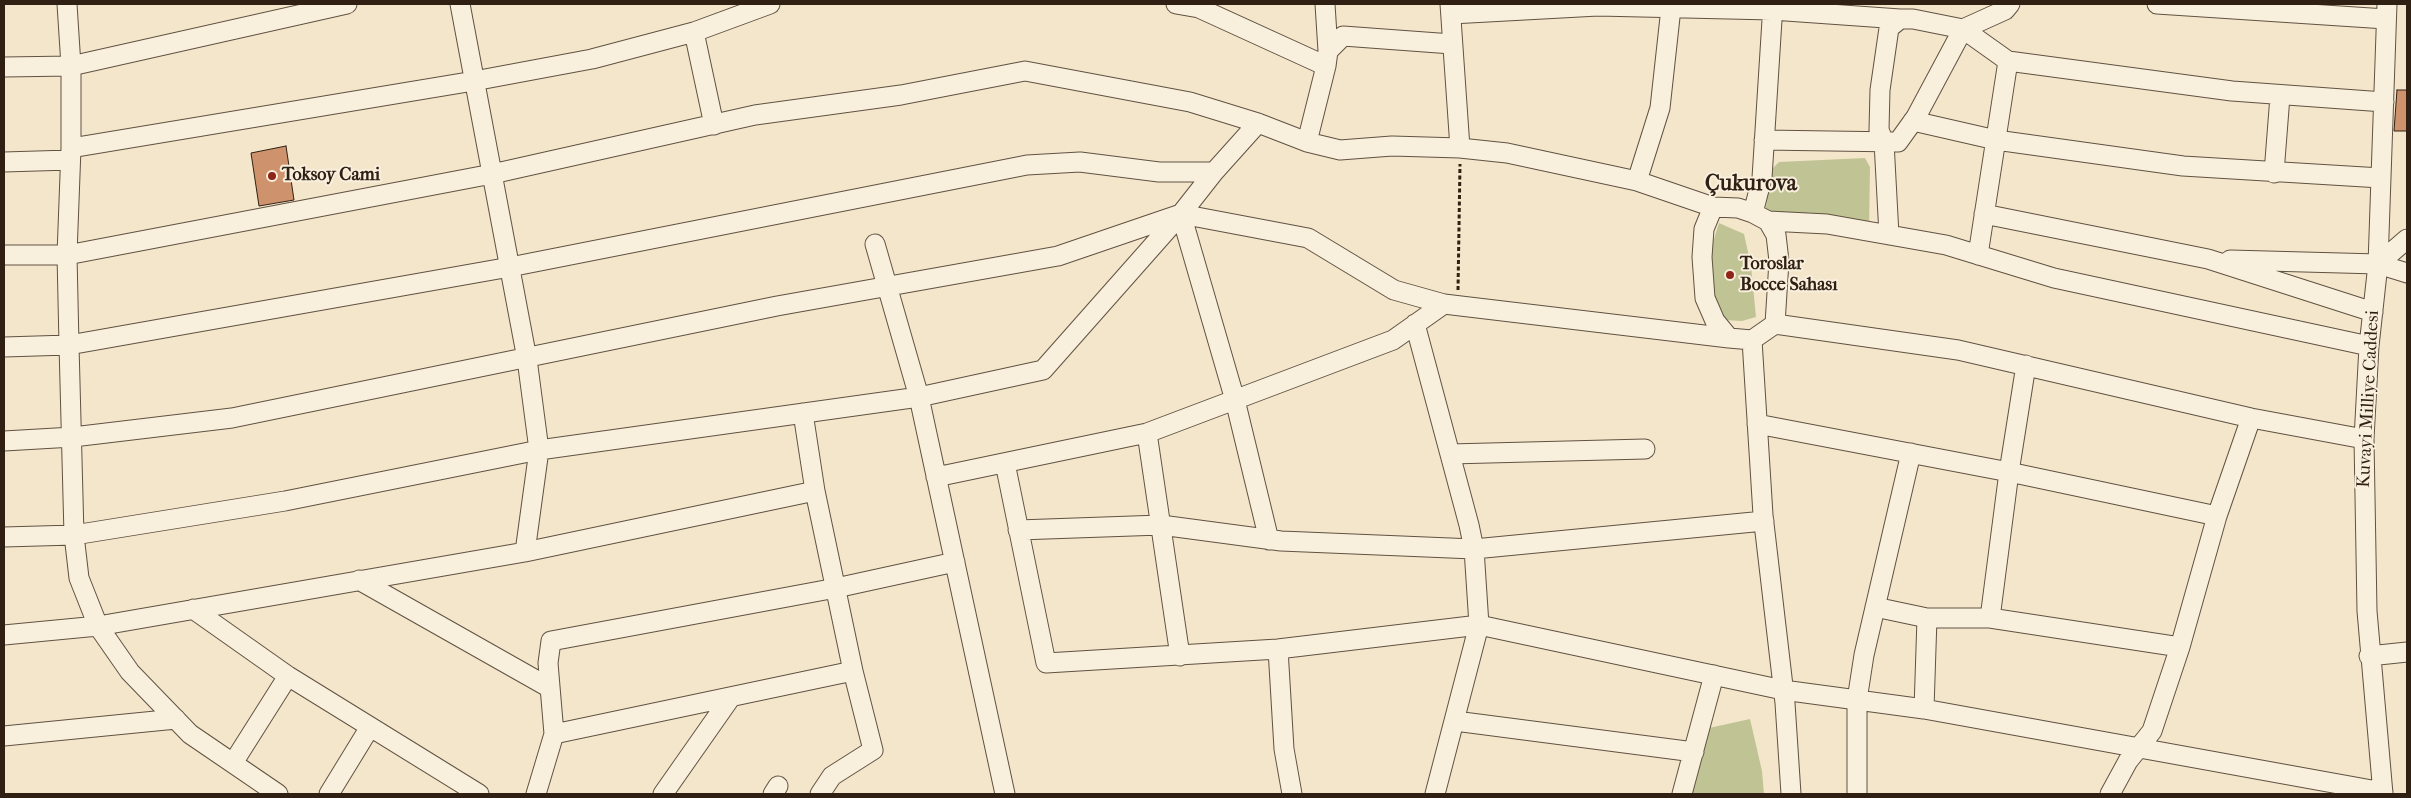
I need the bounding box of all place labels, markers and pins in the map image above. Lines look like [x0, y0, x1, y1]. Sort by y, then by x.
place label: Toksoy Cami [282, 165, 380, 187]
marker: Toksoy Cami [266, 170, 278, 182]
place label: Toroslar Bocce Sahası [1740, 254, 1837, 296]
marker: Toroslar Bocce Sahası [1724, 269, 1736, 281]

